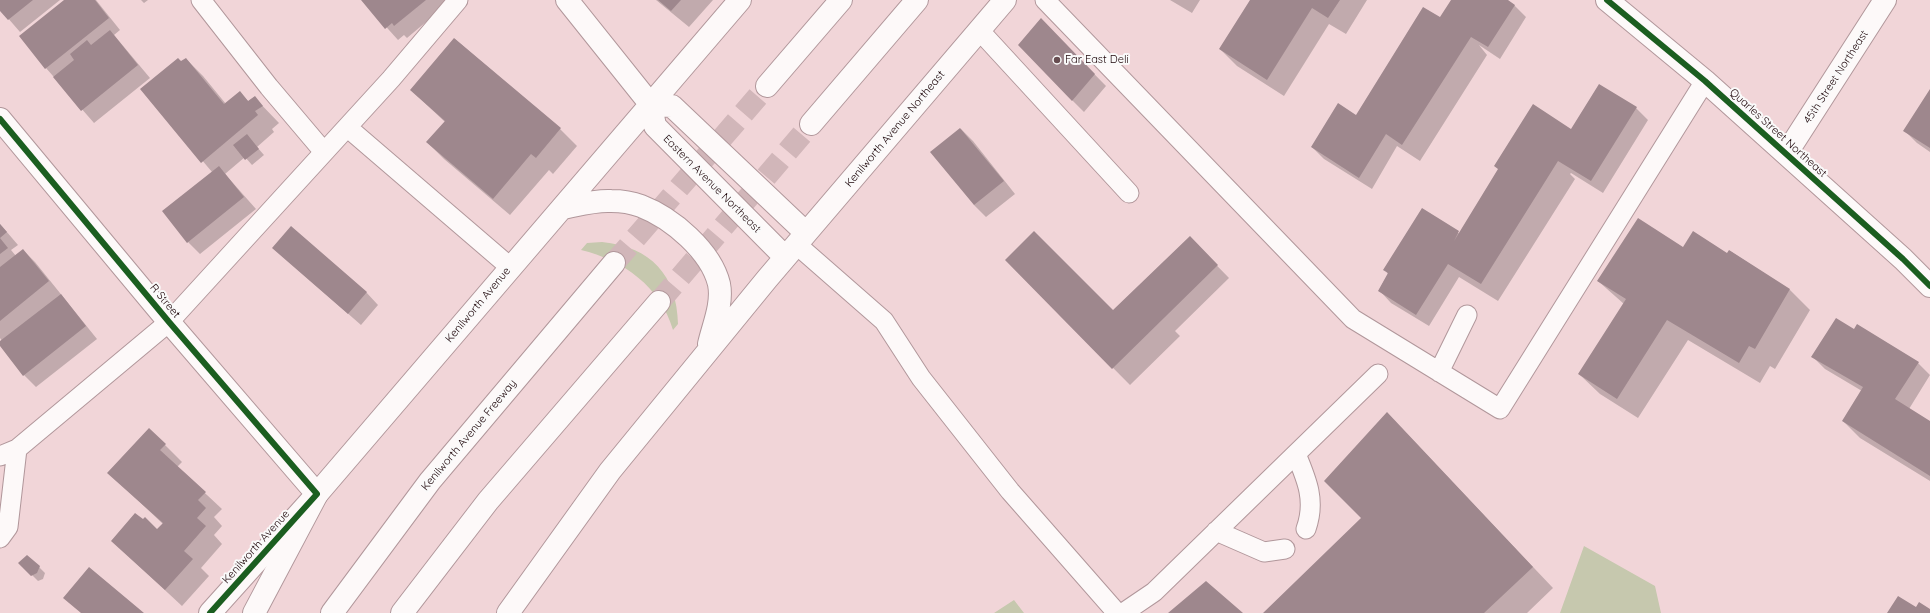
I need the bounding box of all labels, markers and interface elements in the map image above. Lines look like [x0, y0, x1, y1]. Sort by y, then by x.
street label: 45th Street Northeast [1801, 28, 1871, 126]
place label: Far East Deli [1065, 53, 1129, 67]
marker: Far East Deli [1052, 55, 1062, 65]
street label: Kenilworth Avenue Northeast [842, 68, 948, 190]
street label: Quarles Street Northeast [1727, 86, 1829, 180]
street label: Eastern Avenue Northeast [660, 132, 764, 236]
street label: Kenilworth Avenue [443, 265, 513, 345]
street label: R Street [147, 281, 183, 321]
street label: Kenilworth Avenue Freeway [419, 377, 519, 493]
street label: Kenilworth Avenue [220, 508, 292, 586]

